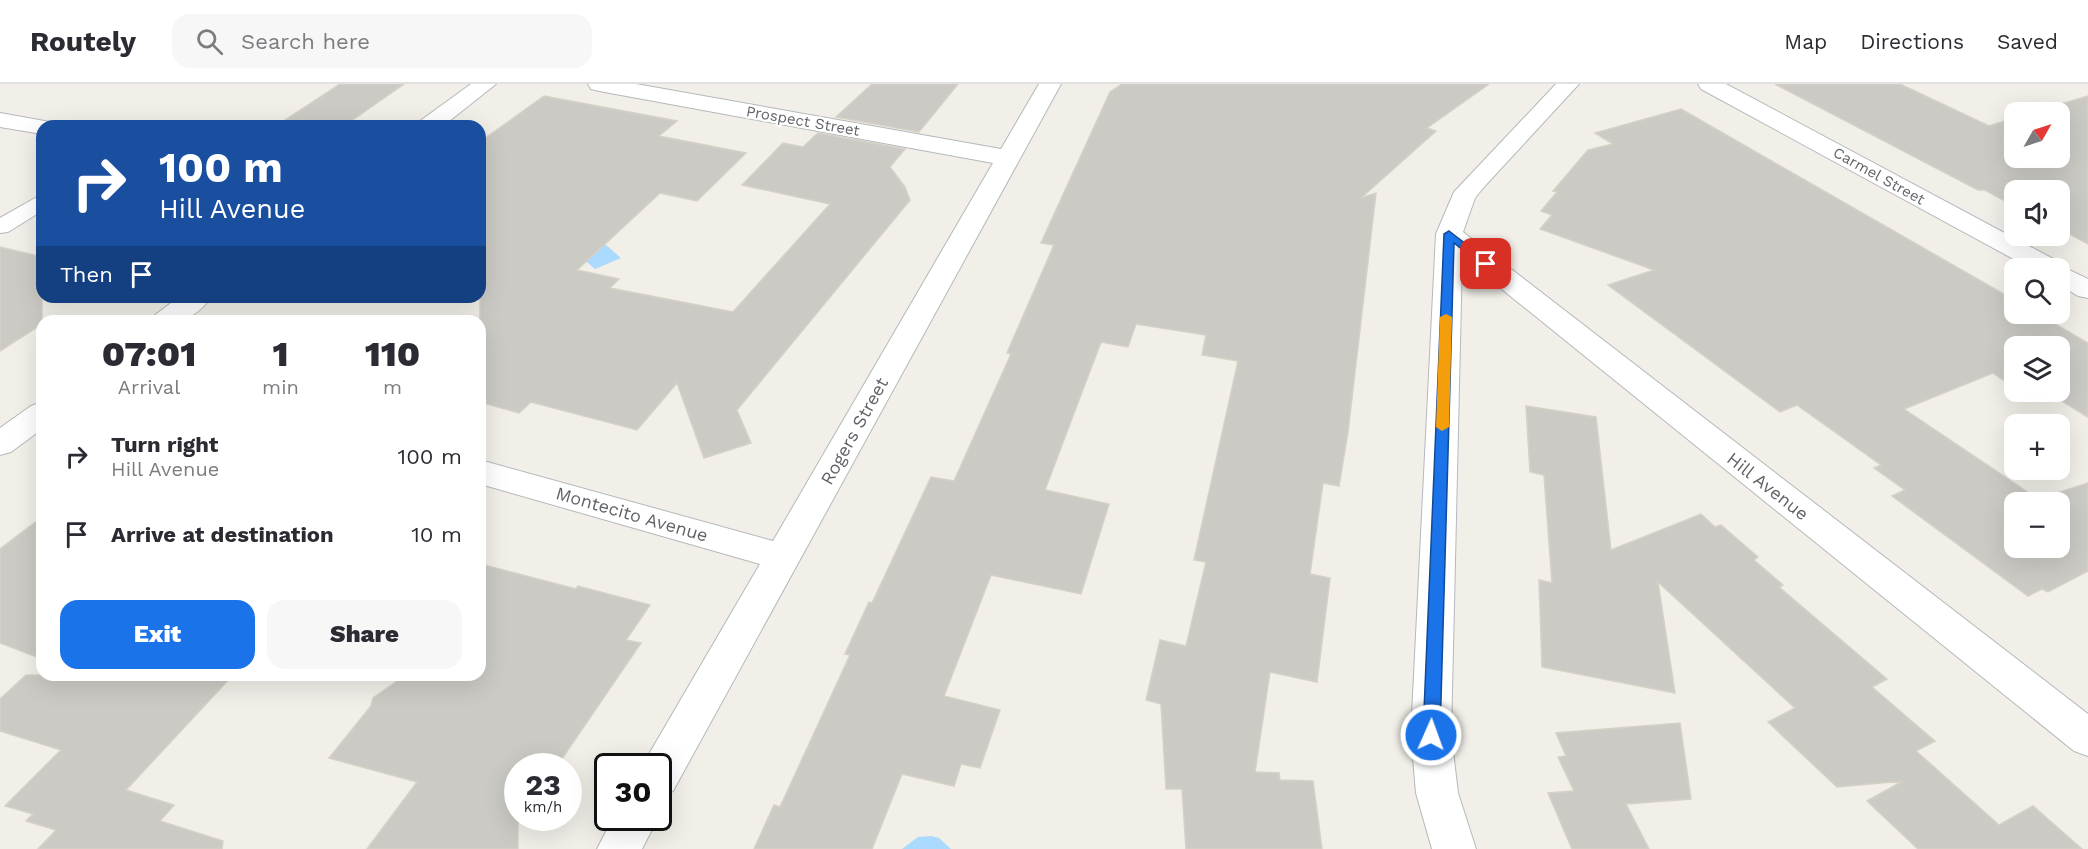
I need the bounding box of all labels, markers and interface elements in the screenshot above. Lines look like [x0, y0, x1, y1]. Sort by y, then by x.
search box [172, 14, 592, 68]
text: Routely [30, 25, 136, 58]
icon: search [193, 25, 226, 58]
text: Search here [241, 29, 370, 54]
text: Map [1784, 29, 1827, 54]
text: Directions [1860, 29, 1964, 54]
text: Saved [1997, 29, 2058, 54]
street label: Prospect Street [745, 102, 862, 140]
north arrow [2004, 102, 2070, 168]
map controls [2004, 102, 2070, 558]
text: 100 m [159, 143, 283, 192]
street label: Carmel Street [1830, 143, 1929, 209]
icon: right [60, 144, 138, 222]
button: sound [2004, 180, 2070, 246]
text: Hill Avenue [159, 193, 305, 225]
pin [1460, 238, 1511, 289]
icon: arrive [1469, 247, 1502, 280]
icon: arrive [125, 258, 158, 291]
button: search [2004, 258, 2070, 324]
text: Then [60, 262, 113, 287]
text: 07:01 [102, 333, 196, 375]
text: 1 [272, 333, 288, 375]
text: 110 [365, 333, 420, 375]
button: layers [2004, 336, 2070, 402]
street label: Rogers Street [816, 373, 892, 488]
text: Arrival [118, 375, 180, 399]
text: min [262, 375, 299, 399]
text: m [383, 375, 402, 399]
button: + [2004, 414, 2070, 480]
text: Turn right [111, 432, 218, 457]
icon: right [60, 440, 93, 473]
text: 100 m [398, 444, 462, 469]
street label: Hill Avenue [1723, 448, 1813, 524]
text: Hill Avenue [111, 457, 219, 481]
street label: Montecito Avenue [554, 482, 710, 546]
button: − [2004, 492, 2070, 558]
icon: arrive [60, 518, 93, 551]
text: Arrive at destination [111, 522, 334, 547]
text: 10 m [411, 522, 462, 547]
button: Exit [60, 600, 255, 669]
button: Share [267, 600, 462, 669]
position arrow [1399, 703, 1463, 767]
speed limit sign: 30 [594, 753, 672, 831]
text: 23 [525, 767, 561, 802]
text: km/h [524, 798, 562, 816]

